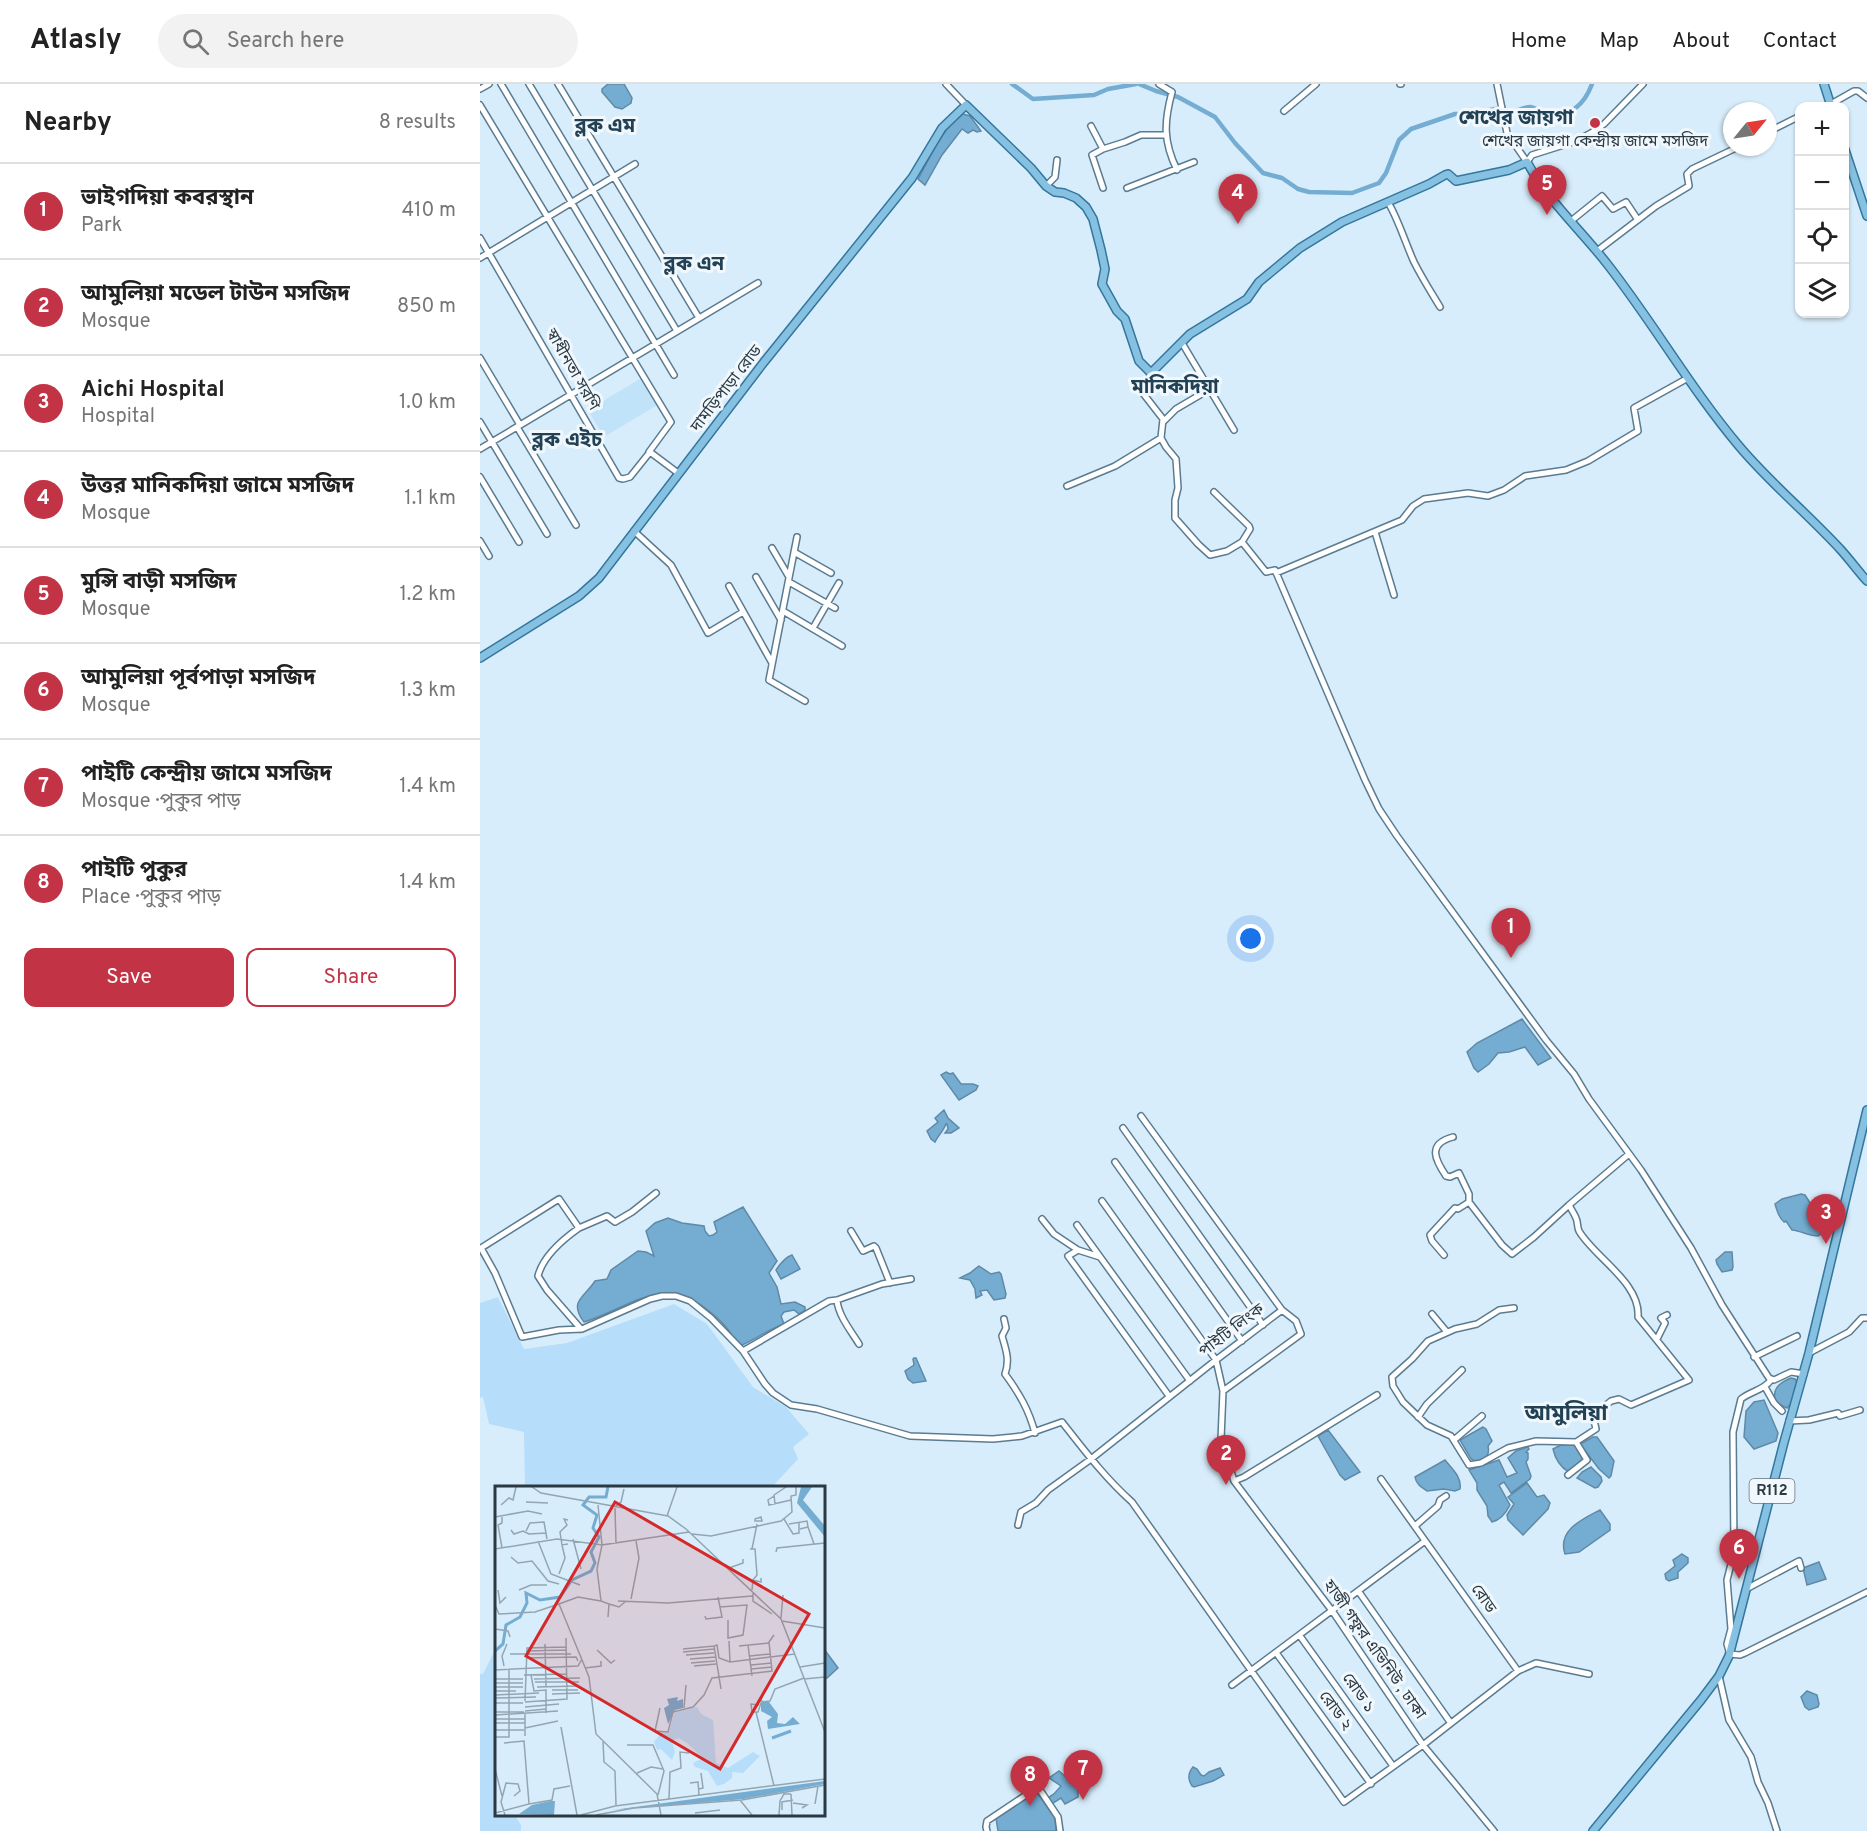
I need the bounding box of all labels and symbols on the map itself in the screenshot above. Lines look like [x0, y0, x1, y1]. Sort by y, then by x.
north arrow [1723, 102, 1777, 156]
district label: শেখের জায়গা [1458, 106, 1574, 132]
district label: ব্লক এম [574, 114, 636, 140]
marker: শেখের জায়গা কেন্দ্রীয় জামে মসজিদ [1588, 116, 1602, 130]
place label: শেখের জায়গা কেন্দ্রীয় জামে মসজিদ [1482, 131, 1709, 152]
pin: 5 [1528, 166, 1566, 215]
pin: 4 [1218, 174, 1257, 224]
district label: ব্লক এন [663, 252, 725, 278]
street label: স্বাধীনতা সরণি [540, 324, 605, 415]
street label: দামড়িপাড়া রোড [686, 341, 767, 437]
district label: মানিকদিয়া [1130, 374, 1219, 401]
district label: ব্লক এইচ [531, 427, 603, 454]
pin: 1 [1492, 908, 1530, 958]
your location [1236, 924, 1265, 953]
pin: 3 [1806, 1194, 1846, 1244]
street label: পাইটি লিংক [1195, 1298, 1270, 1362]
district label: আমুলিয়া [1524, 1400, 1608, 1428]
pin: 2 [1206, 1436, 1246, 1485]
road number: R112 [1750, 1479, 1794, 1503]
inset map [495, 1486, 825, 1816]
pin: 6 [1720, 1530, 1758, 1579]
street label: হাজী গফুর এভিনিউ , ঢাকা [1318, 1575, 1431, 1724]
street label: রোড [1466, 1581, 1500, 1618]
street label: রোড ১ [1337, 1669, 1379, 1717]
street label: রোড ২ [1314, 1687, 1356, 1735]
pin: 7 [1064, 1750, 1102, 1800]
pin: 8 [1010, 1756, 1050, 1806]

